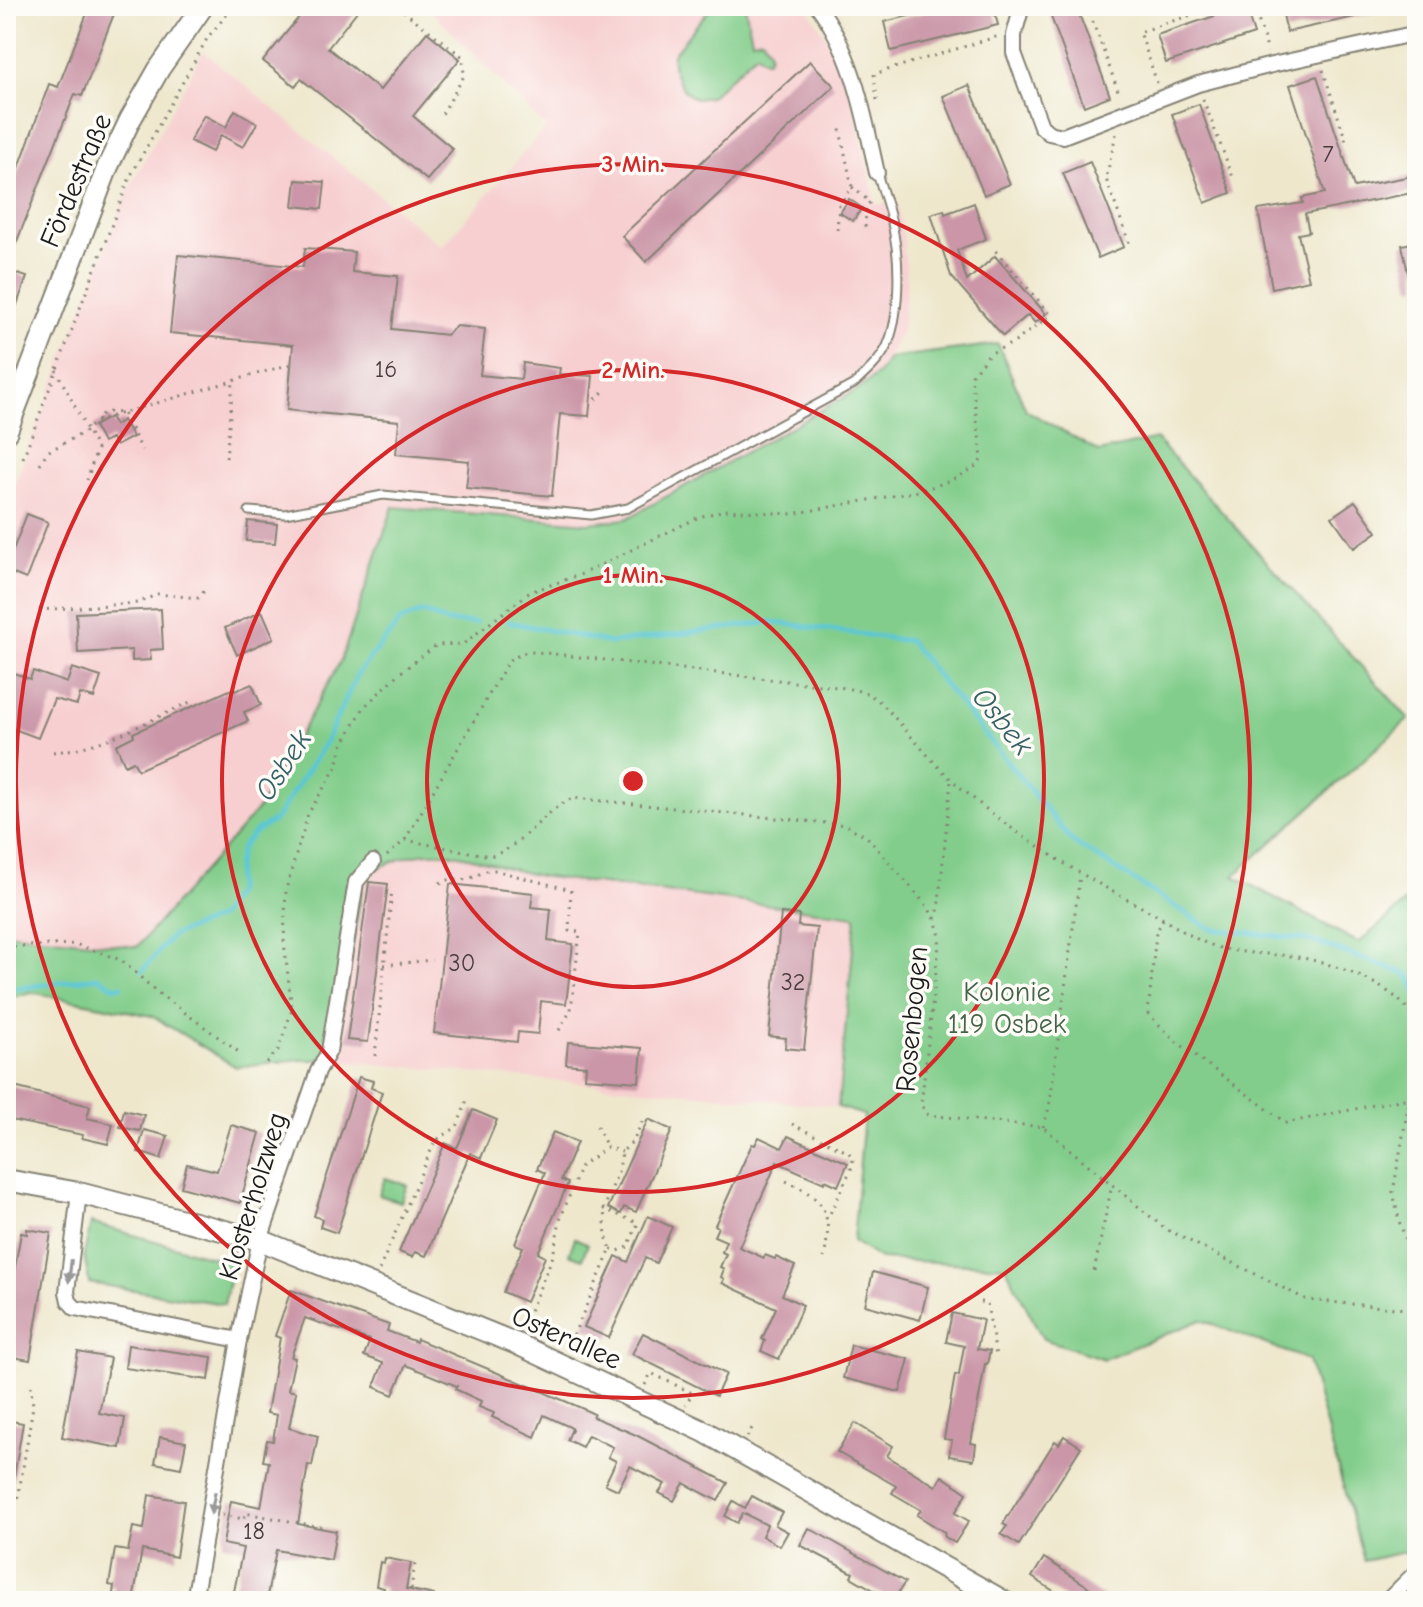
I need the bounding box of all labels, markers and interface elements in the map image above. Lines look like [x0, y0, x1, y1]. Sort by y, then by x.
street label: Fördestraße [33, 109, 118, 252]
house number: 7 [1322, 140, 1334, 168]
text: 3 Min. [602, 150, 664, 178]
house number: 16 [375, 355, 397, 383]
text: 2 Min. [601, 356, 665, 384]
text: 1 Min. [603, 561, 663, 589]
water label: Osbek [965, 680, 1041, 763]
water label: Osbek [248, 723, 319, 807]
centre of rings [619, 767, 647, 795]
street label: Rosenbogen [890, 945, 934, 1093]
house number: 30 [449, 949, 475, 977]
house number: 32 [781, 968, 805, 996]
park label: Kolonie 119 Osbek [948, 976, 1067, 1040]
street label: Klosterholzweg [212, 1109, 294, 1284]
one-way arrow [63, 1259, 76, 1284]
street label: Osterallee [507, 1300, 626, 1376]
one-way arrow [206, 1491, 218, 1516]
house number: 18 [243, 1517, 265, 1545]

